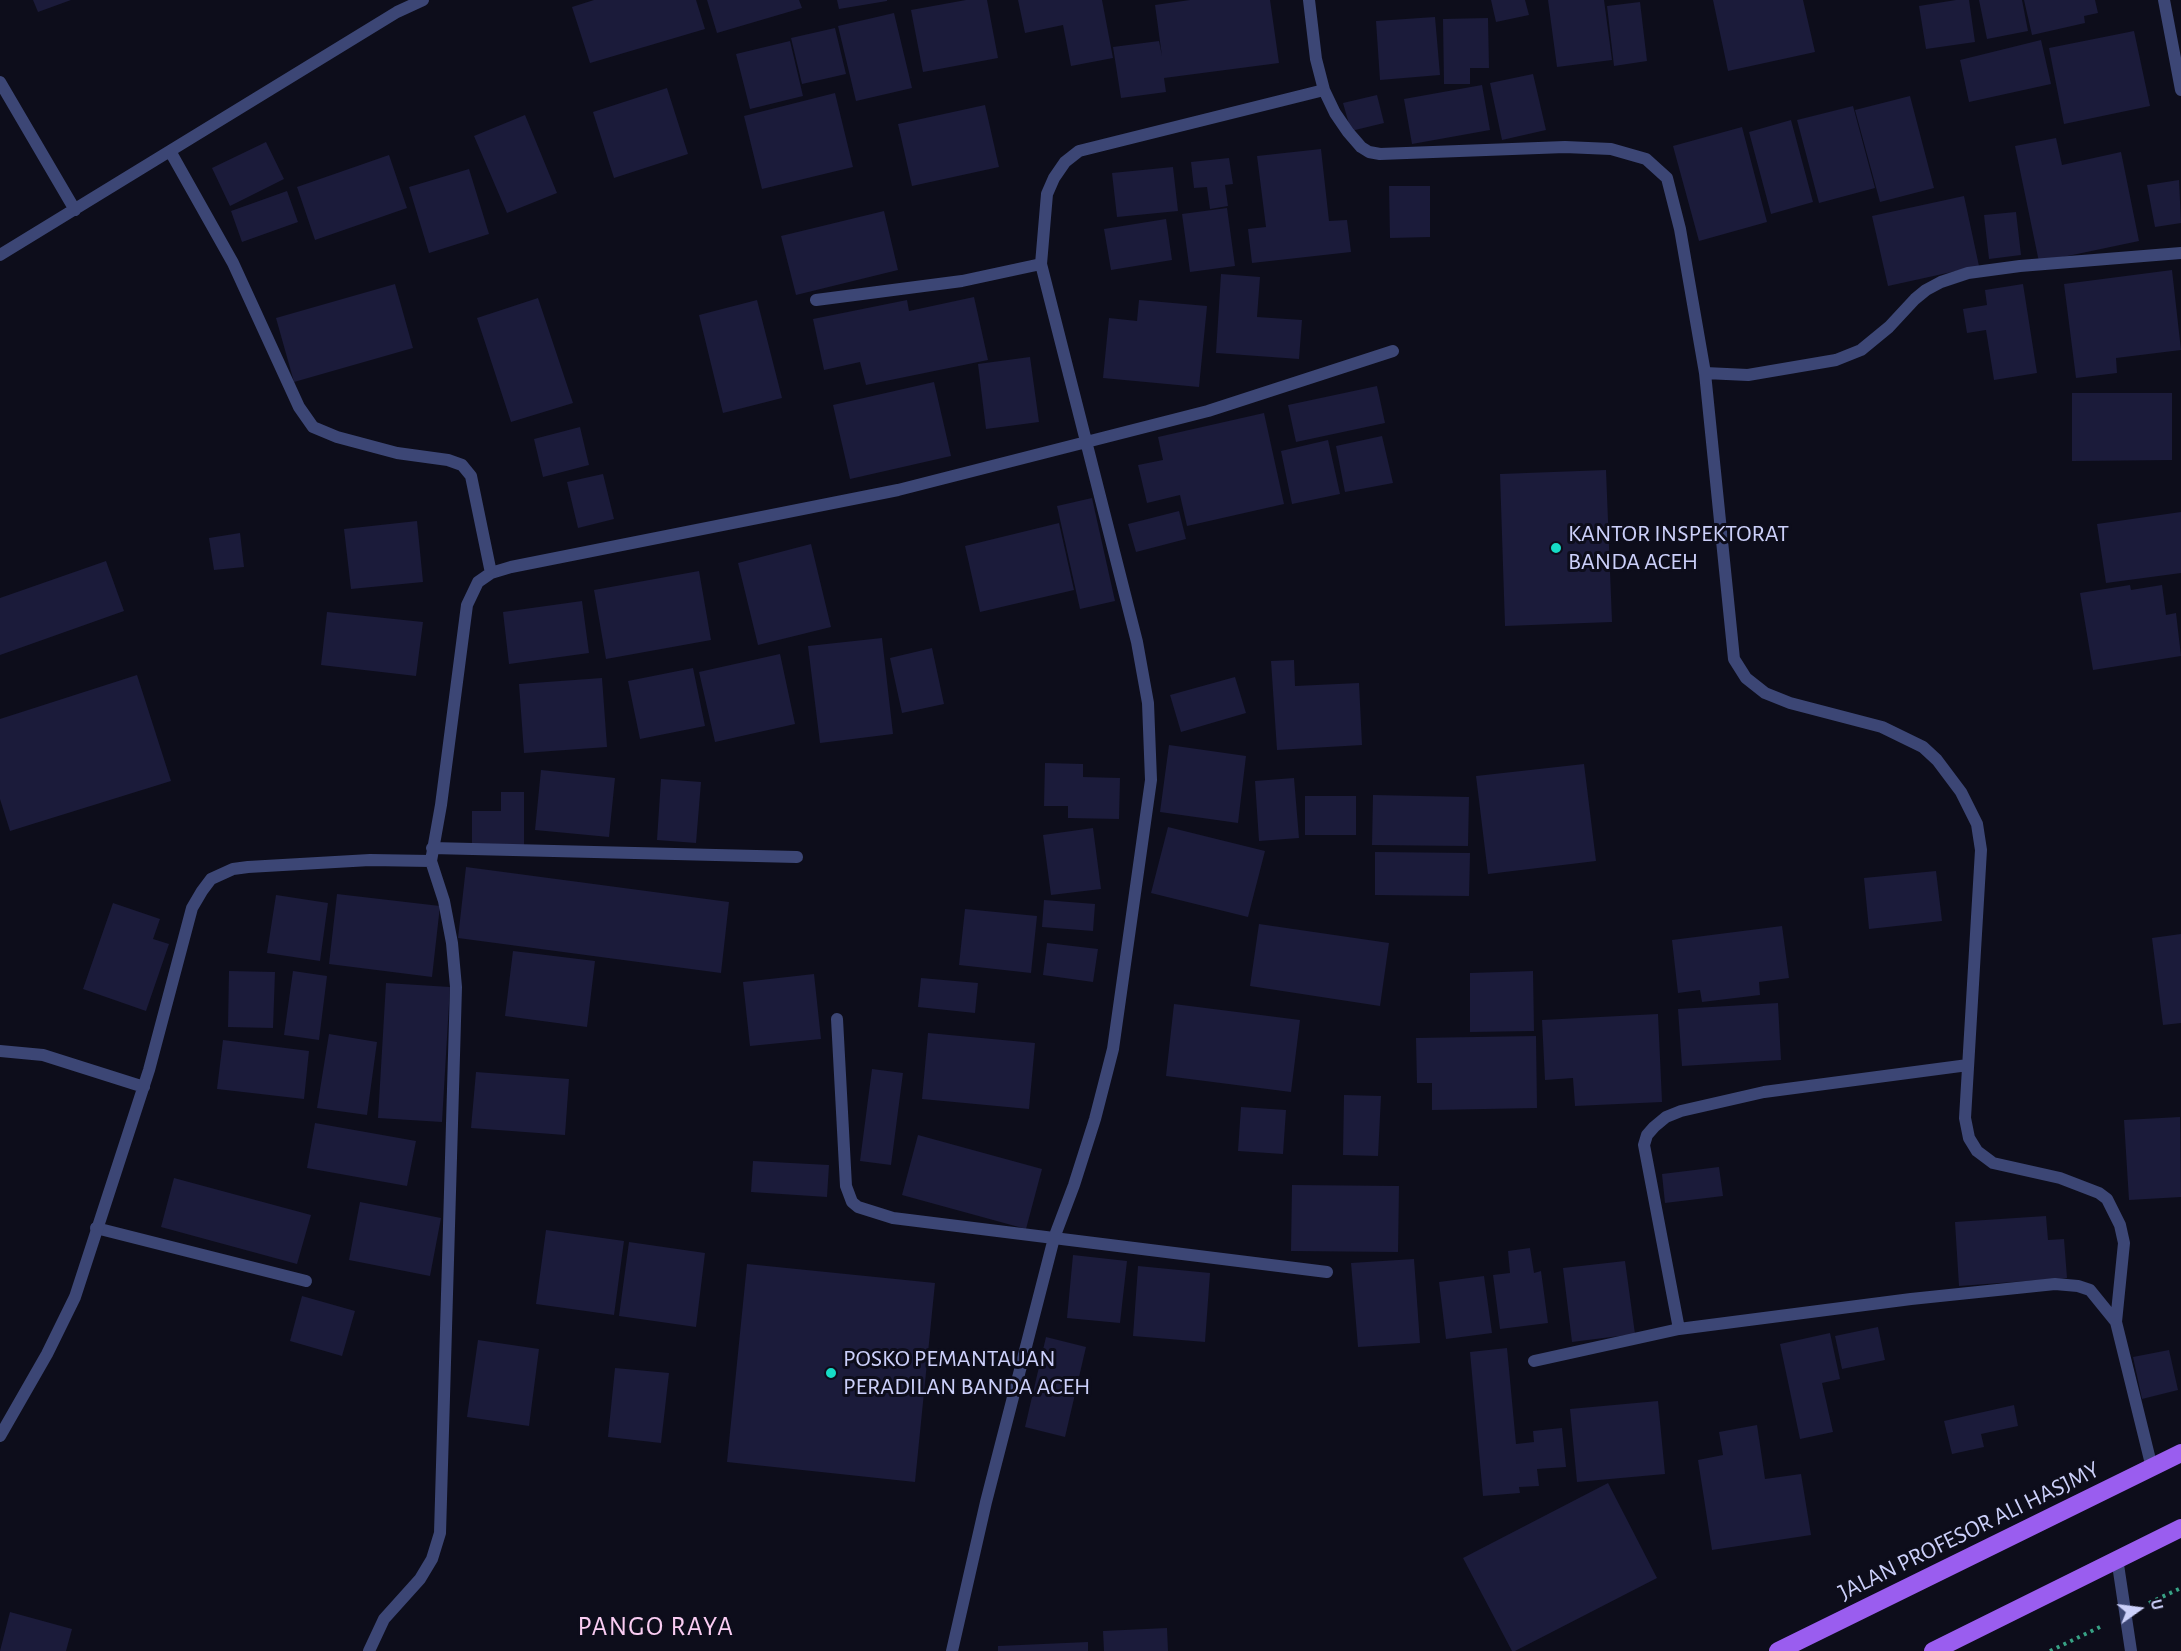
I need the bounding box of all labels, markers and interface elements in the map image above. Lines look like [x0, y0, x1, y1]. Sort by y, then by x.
place label: KANTOR INSPEKTORAT BANDA ACEH [1568, 520, 1789, 576]
marker: KANTOR INSPEKTORAT BANDA ACEH [1549, 541, 1563, 555]
place label: POSKO PEMANTAUAN PERADILAN BANDA ACEH [843, 1345, 1091, 1401]
marker: POSKO PEMANTAUAN PERADILAN BANDA ACEH [824, 1366, 838, 1380]
street label: JALAN PROFESOR ALI HASJMY [1834, 1455, 2104, 1607]
north arrow [2109, 1579, 2169, 1639]
text: U [2147, 1598, 2165, 1612]
district label: PANGO RAYA [578, 1611, 734, 1643]

